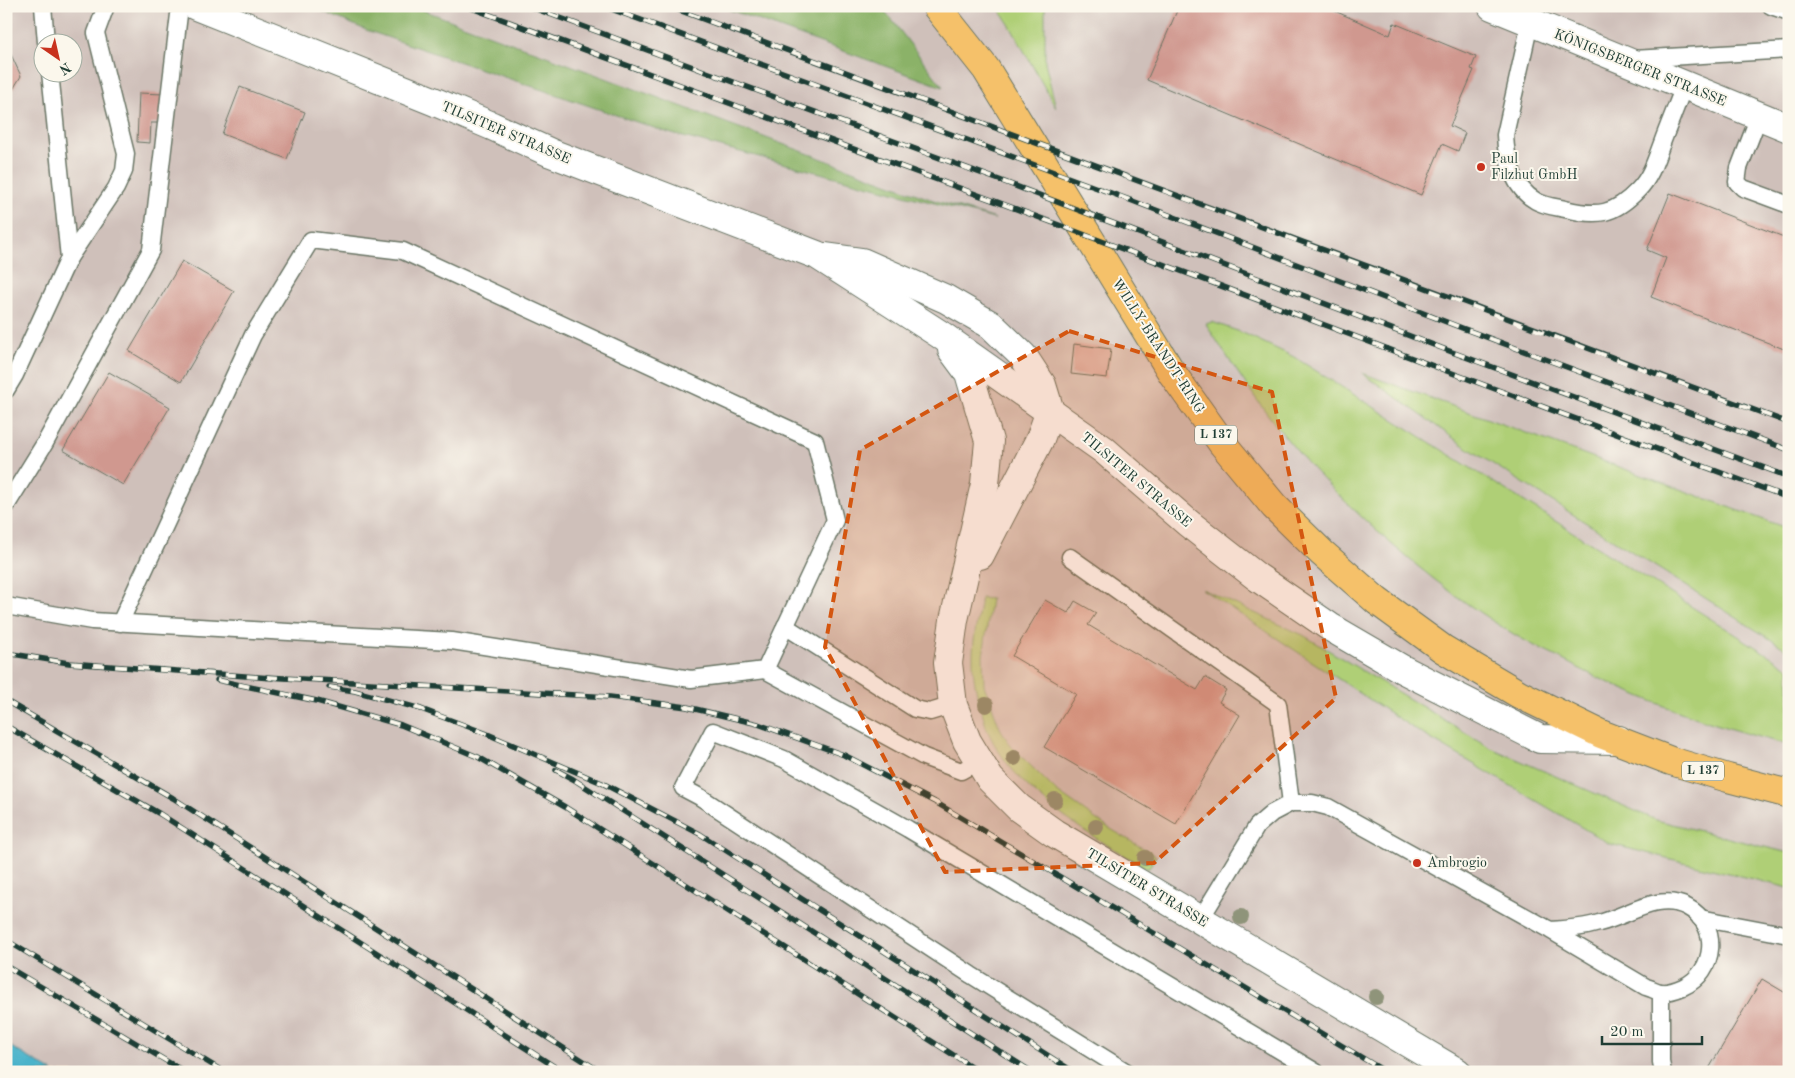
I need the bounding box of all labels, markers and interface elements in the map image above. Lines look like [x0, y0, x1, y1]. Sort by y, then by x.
street label: KÖNIGSBERGER STRASSE [1552, 24, 1729, 109]
north arrow [32, 32, 82, 82]
text: N [56, 59, 73, 77]
street label: TILSITER STRASSE [439, 99, 573, 167]
place label: Paul Filzhut GmbH [1491, 152, 1578, 182]
marker: Paul Filzhut GmbH [1475, 161, 1487, 173]
street label: WILLY-BRANDT-RING [1109, 276, 1207, 416]
road number: L 137 [1195, 426, 1237, 444]
street label: TILSITER STRASSE [1078, 430, 1194, 530]
road number: L 137 [1682, 761, 1724, 780]
street label: TILSITER STRASSE [1084, 846, 1210, 930]
place label: Ambrogio [1427, 856, 1487, 870]
marker: Ambrogio [1411, 857, 1423, 869]
scale bar [1602, 1013, 1702, 1045]
text: 20 m [1610, 1025, 1644, 1040]

